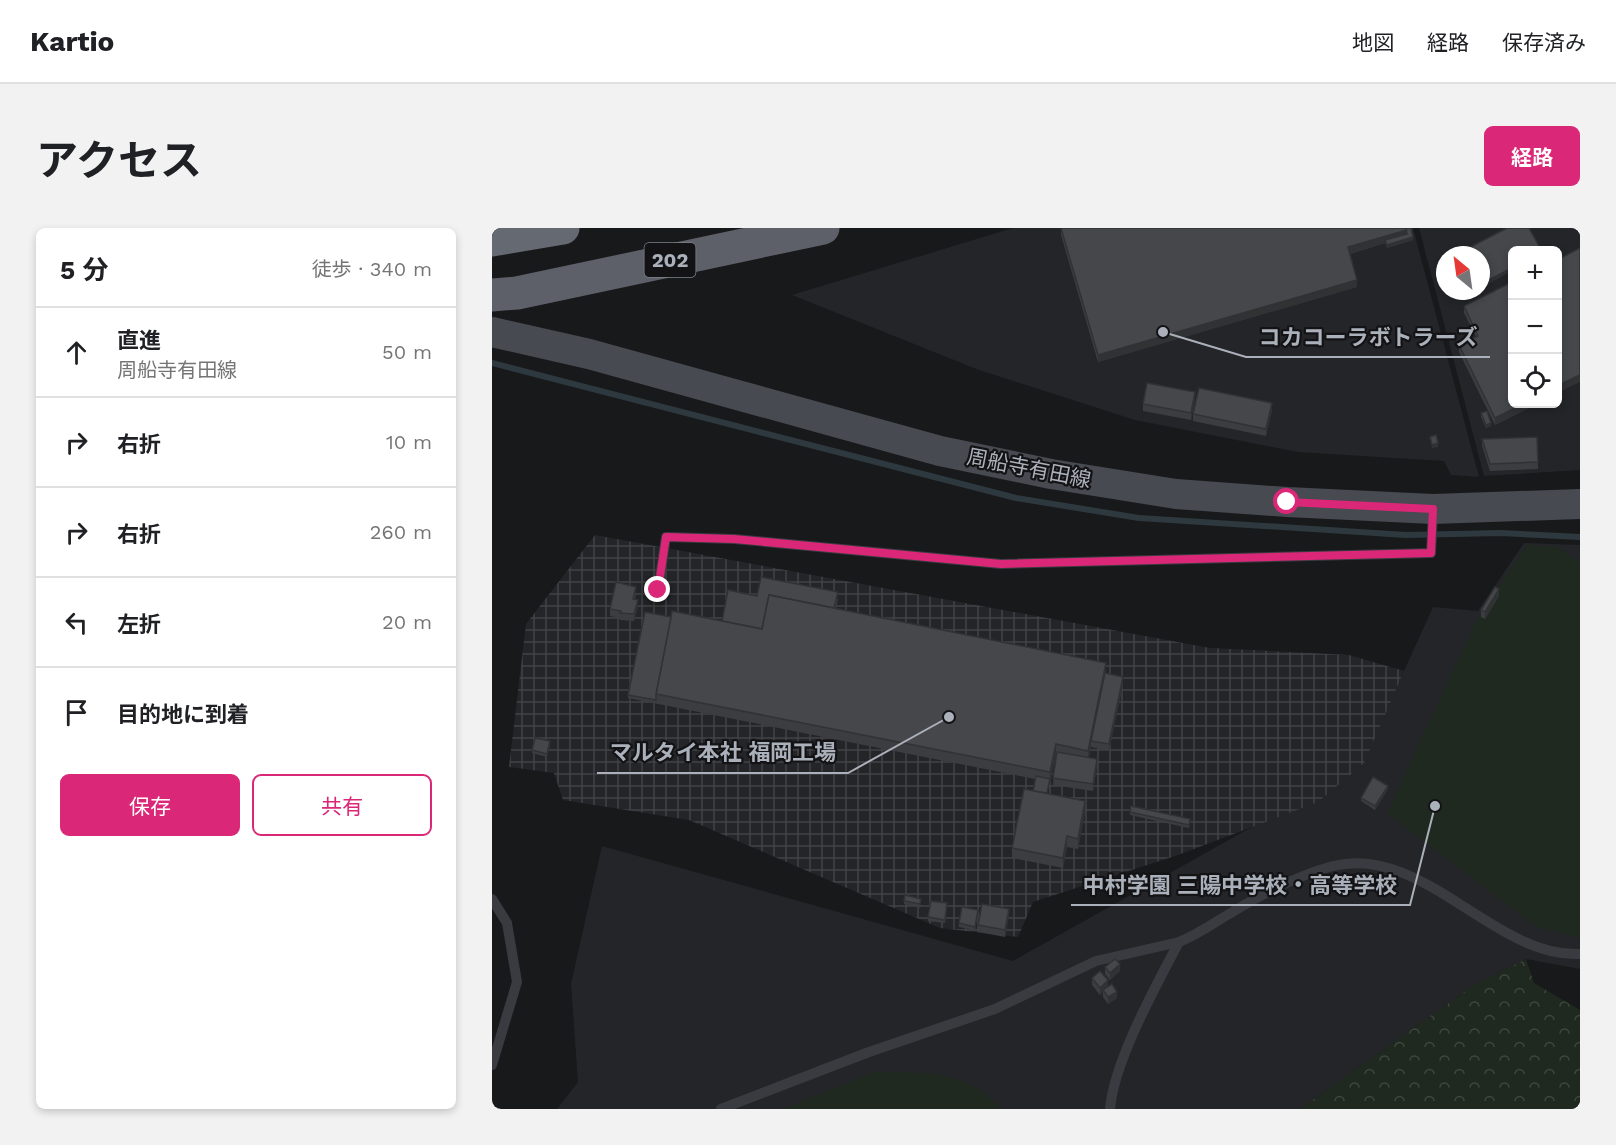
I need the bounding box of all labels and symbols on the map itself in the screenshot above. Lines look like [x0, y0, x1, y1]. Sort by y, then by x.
road number: 202 [644, 243, 696, 277]
north arrow [1436, 246, 1490, 300]
callout: コカコーラボトラーズ [1246, 317, 1490, 357]
text: コカコーラボトラーズ [1259, 325, 1477, 350]
street label: 周船寺有田線 [965, 444, 1093, 492]
route start [1273, 488, 1299, 514]
route end [644, 576, 670, 602]
callout: マルタイ本社 福岡工場 [597, 733, 848, 773]
text: マルタイ本社 福岡工場 [610, 740, 836, 765]
callout: 中村学園 三陽中学校・高等学校 [1071, 865, 1410, 905]
text: 中村学園 三陽中学校・高等学校 [1083, 873, 1397, 898]

